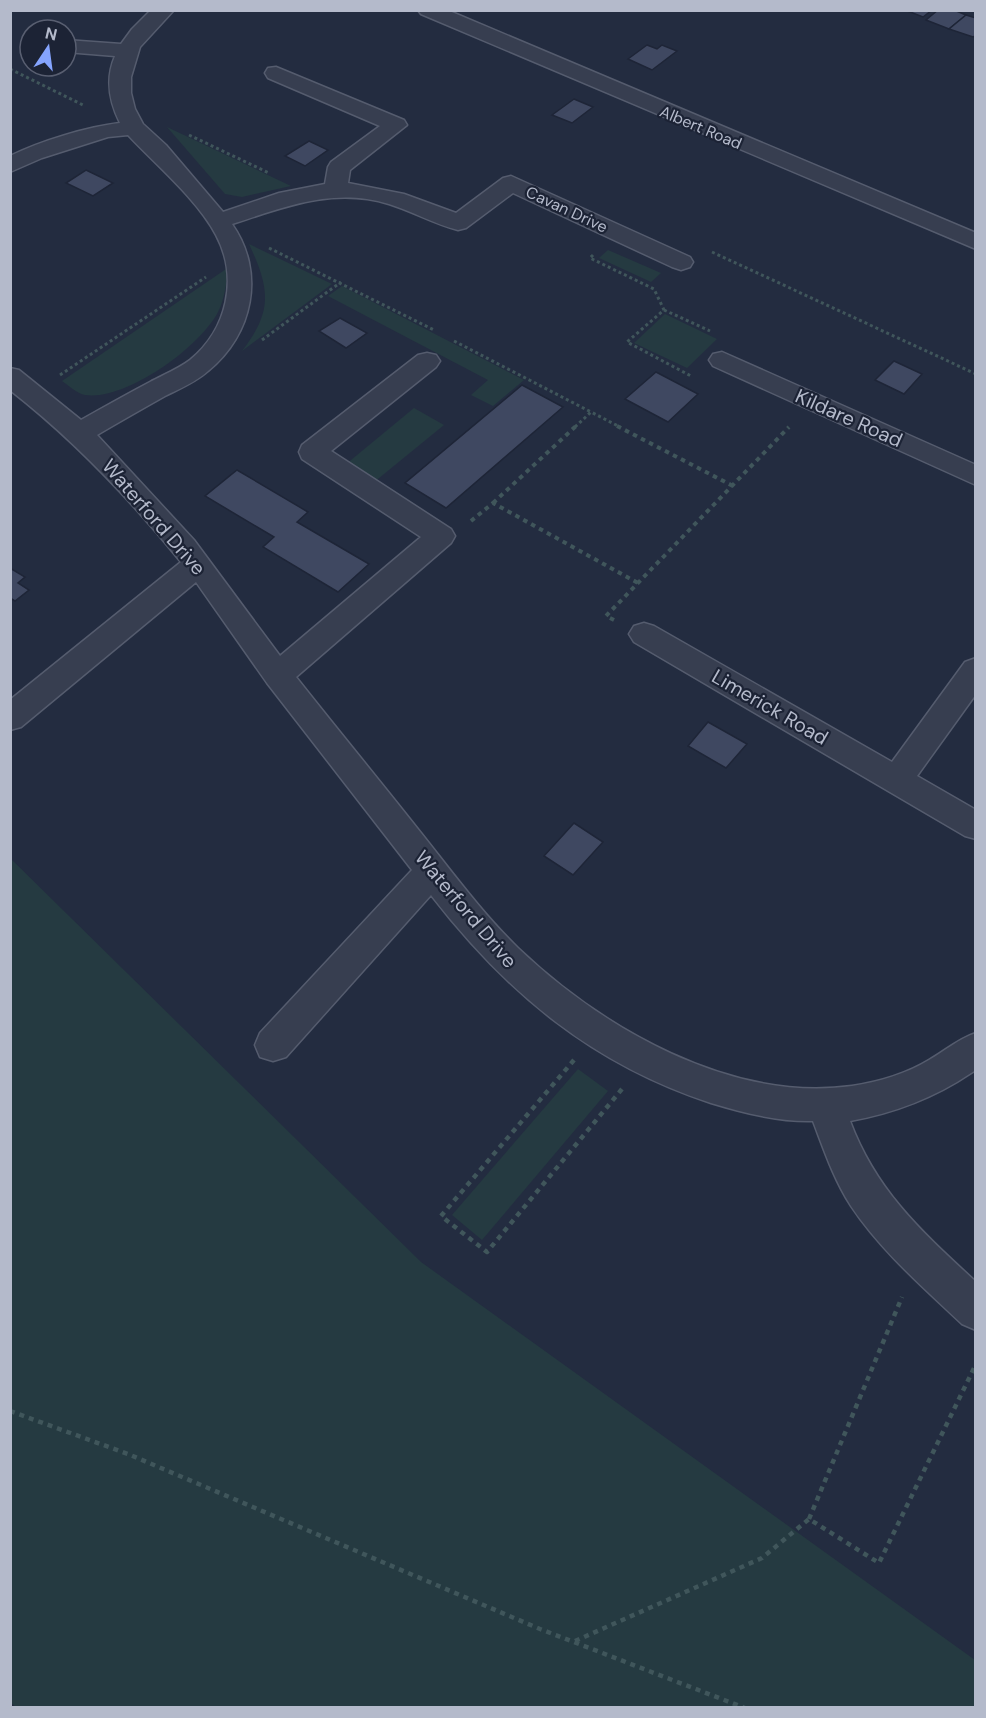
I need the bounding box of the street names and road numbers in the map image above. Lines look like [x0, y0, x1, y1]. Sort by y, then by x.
street label: Albert Road [657, 101, 745, 154]
street label: Cavan Drive [523, 181, 611, 238]
street label: Kildare Road [791, 383, 907, 453]
street label: Waterford Drive [96, 453, 212, 581]
street label: Limerick Road [707, 663, 833, 751]
street label: Waterford Drive [409, 845, 523, 973]

